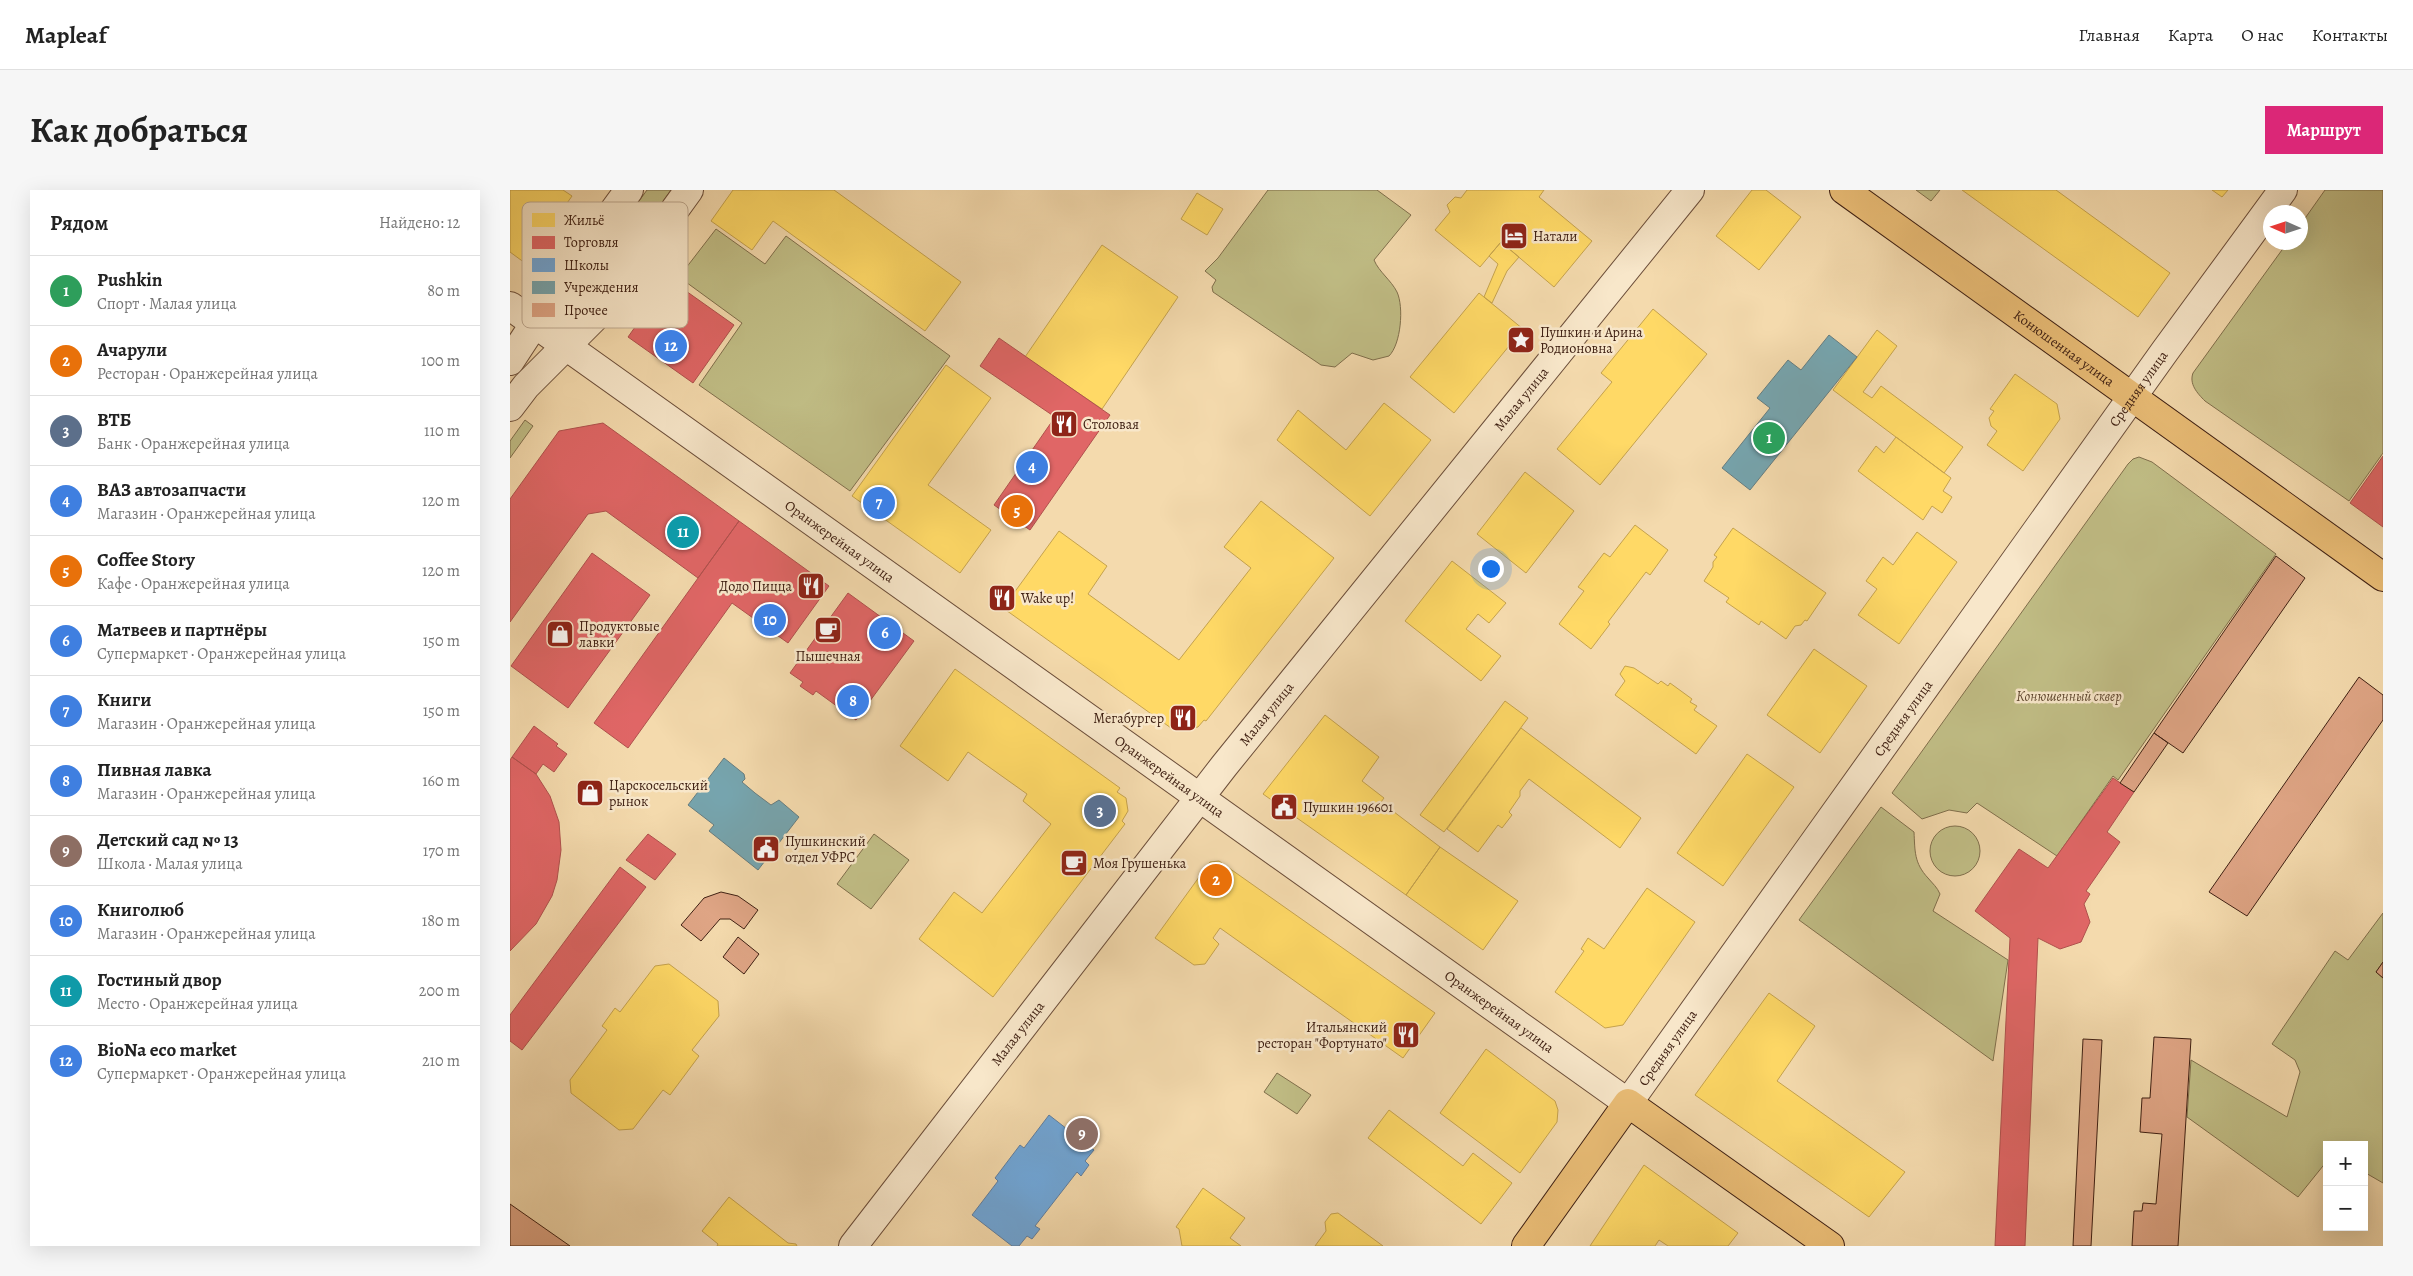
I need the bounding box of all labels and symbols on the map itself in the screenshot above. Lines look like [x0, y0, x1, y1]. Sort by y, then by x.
legend [522, 202, 688, 328]
north arrow [2263, 205, 2308, 250]
text: Жильё [564, 211, 604, 230]
hotel icon: Натали [1499, 221, 1529, 251]
place label: Натали [1533, 227, 1578, 246]
text: Торговля [564, 233, 619, 252]
text: Школы [564, 256, 609, 275]
text: Учреждения [564, 278, 639, 297]
text: Прочее [564, 301, 608, 320]
street label: Конюшенная улица [2010, 306, 2119, 391]
place label: Пушкин и Арина Родионовна [1540, 323, 1643, 358]
place icon: Пушкин и Арина Родионовна [1506, 325, 1536, 355]
pin: 12 [655, 327, 687, 365]
street label: Средняя улица [2105, 346, 2173, 431]
street label: Малая улица [1490, 363, 1553, 435]
restaurant icon: Столовая [1049, 409, 1079, 439]
place label: Столовая [1083, 415, 1139, 434]
pin: 1 [1753, 419, 1785, 457]
pin: 4 [1016, 448, 1048, 486]
pin: 7 [863, 484, 895, 522]
pin: 5 [1001, 492, 1033, 530]
street label: Оранжерейная улица [781, 496, 898, 587]
pin: 11 [667, 513, 699, 551]
your location [1478, 556, 1504, 582]
restaurant icon: Додо Пицца [796, 571, 826, 601]
place label: Додо Пицца [719, 577, 793, 596]
restaurant icon: Wake up! [987, 583, 1017, 613]
place label: Wake up! [1020, 589, 1074, 608]
pin: 10 [754, 601, 786, 639]
pin: 6 [869, 614, 901, 652]
cafe icon: Пышечная [813, 615, 843, 645]
place label: Продуктовые лавки [579, 617, 660, 652]
shop icon: Продуктовые лавки [545, 619, 575, 649]
place label: Пышечная [795, 647, 861, 666]
street label: Средняя улица [1869, 676, 1937, 760]
street label: Малая улица [1235, 678, 1299, 750]
pin: 8 [837, 682, 869, 720]
park label: Конюшенный сквер [2016, 687, 2122, 706]
restaurant icon: Мегабургер [1168, 703, 1198, 733]
place label: Мегабургер [1093, 709, 1164, 728]
street label: Оранжерейная улица [1111, 731, 1228, 822]
place label: Царскосельский рынок [609, 776, 708, 811]
shop icon: Царскосельский рынок [575, 778, 605, 808]
pin: 3 [1084, 792, 1116, 830]
public building icon: Пушкин 196601 [1269, 792, 1299, 822]
place label: Пушкин 196601 [1303, 798, 1393, 817]
place label: Пушкинский отдел УФРС [785, 832, 866, 867]
public building icon: Пушкинский отдел УФРС [751, 834, 781, 864]
cafe icon: Моя Грушенька [1059, 848, 1089, 878]
place label: Моя Грушенька [1093, 854, 1187, 873]
pin: 2 [1200, 861, 1232, 899]
street label: Оранжерейная улица [1440, 966, 1558, 1058]
street label: Малая улица [987, 997, 1049, 1070]
street label: Средняя улица [1634, 1006, 1702, 1090]
place label: Итальянский ресторан "Фортунато" [1257, 1018, 1387, 1053]
restaurant icon: Итальянский ресторан "Фортунато" [1391, 1020, 1421, 1050]
pin: 9 [1066, 1115, 1098, 1153]

